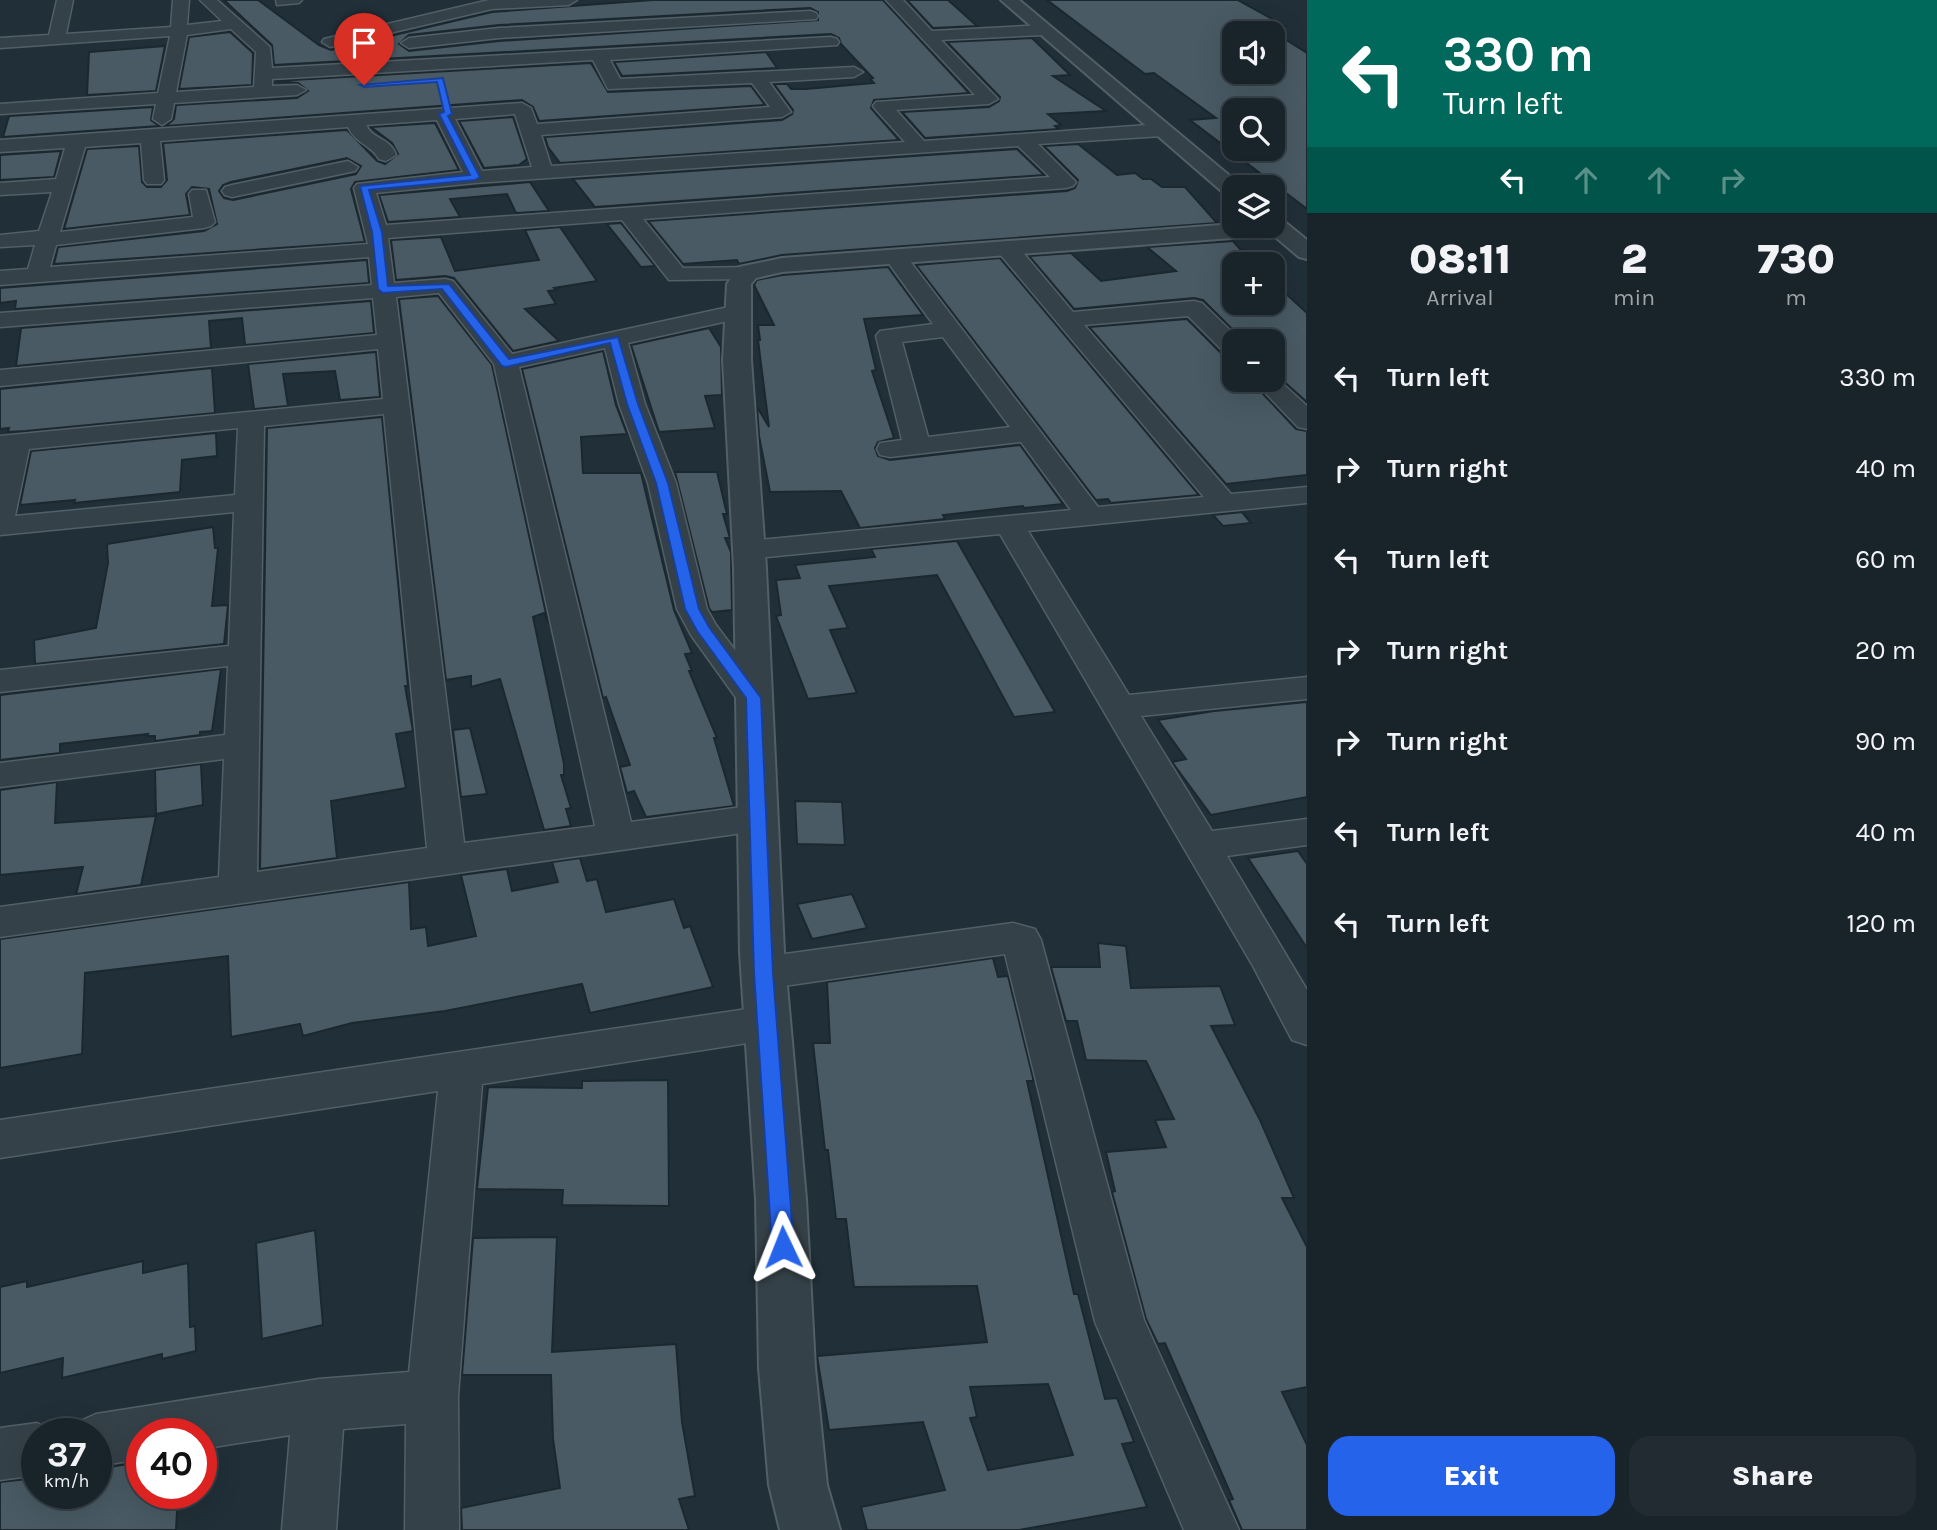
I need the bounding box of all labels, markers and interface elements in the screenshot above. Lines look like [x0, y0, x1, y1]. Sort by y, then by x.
pin [334, 13, 394, 85]
map controls [1222, 21, 1285, 392]
button: sound [1222, 21, 1285, 84]
icon: arrive [345, 24, 383, 62]
text: 330 m [1443, 26, 1594, 83]
icon: left [1328, 28, 1419, 119]
text: Turn left [1443, 85, 1563, 122]
button: search [1222, 98, 1285, 161]
icon: left [1494, 161, 1532, 199]
icon: ahead [1567, 161, 1605, 199]
icon: ahead [1640, 161, 1678, 199]
icon: right [1713, 161, 1751, 199]
button: layers [1222, 175, 1285, 238]
text: 08:11 [1409, 234, 1511, 284]
text: 2 [1621, 234, 1647, 284]
text: 730 [1757, 234, 1835, 284]
button: + [1222, 252, 1285, 315]
text: Arrival [1426, 284, 1494, 311]
text: min [1613, 284, 1655, 311]
text: m [1785, 284, 1807, 311]
button: − [1222, 329, 1285, 392]
icon: left [1328, 359, 1366, 397]
text: Turn left [1387, 362, 1489, 393]
text: 330 m [1839, 362, 1916, 393]
icon: right [1328, 450, 1366, 488]
text: Turn right [1387, 453, 1508, 484]
text: 40 m [1856, 453, 1916, 484]
icon: left [1328, 541, 1366, 579]
text: Turn left [1387, 544, 1489, 575]
text: 60 m [1855, 544, 1916, 575]
icon: right [1328, 632, 1366, 670]
text: Turn right [1387, 635, 1508, 666]
text: 20 m [1855, 635, 1916, 666]
icon: right [1328, 723, 1366, 761]
text: Turn right [1387, 726, 1508, 757]
text: 90 m [1855, 726, 1916, 757]
icon: left [1328, 814, 1366, 852]
text: Turn left [1387, 817, 1489, 848]
text: 40 m [1856, 817, 1916, 848]
icon: left [1328, 905, 1366, 943]
text: Turn left [1387, 908, 1489, 939]
text: 120 m [1846, 908, 1916, 939]
position arrow [746, 1210, 820, 1284]
speed limit sign: 40 [126, 1418, 217, 1509]
text: 37 [47, 1434, 86, 1475]
button: Exit [1328, 1436, 1615, 1516]
button: Share [1629, 1436, 1916, 1516]
text: km/h [44, 1470, 89, 1492]

